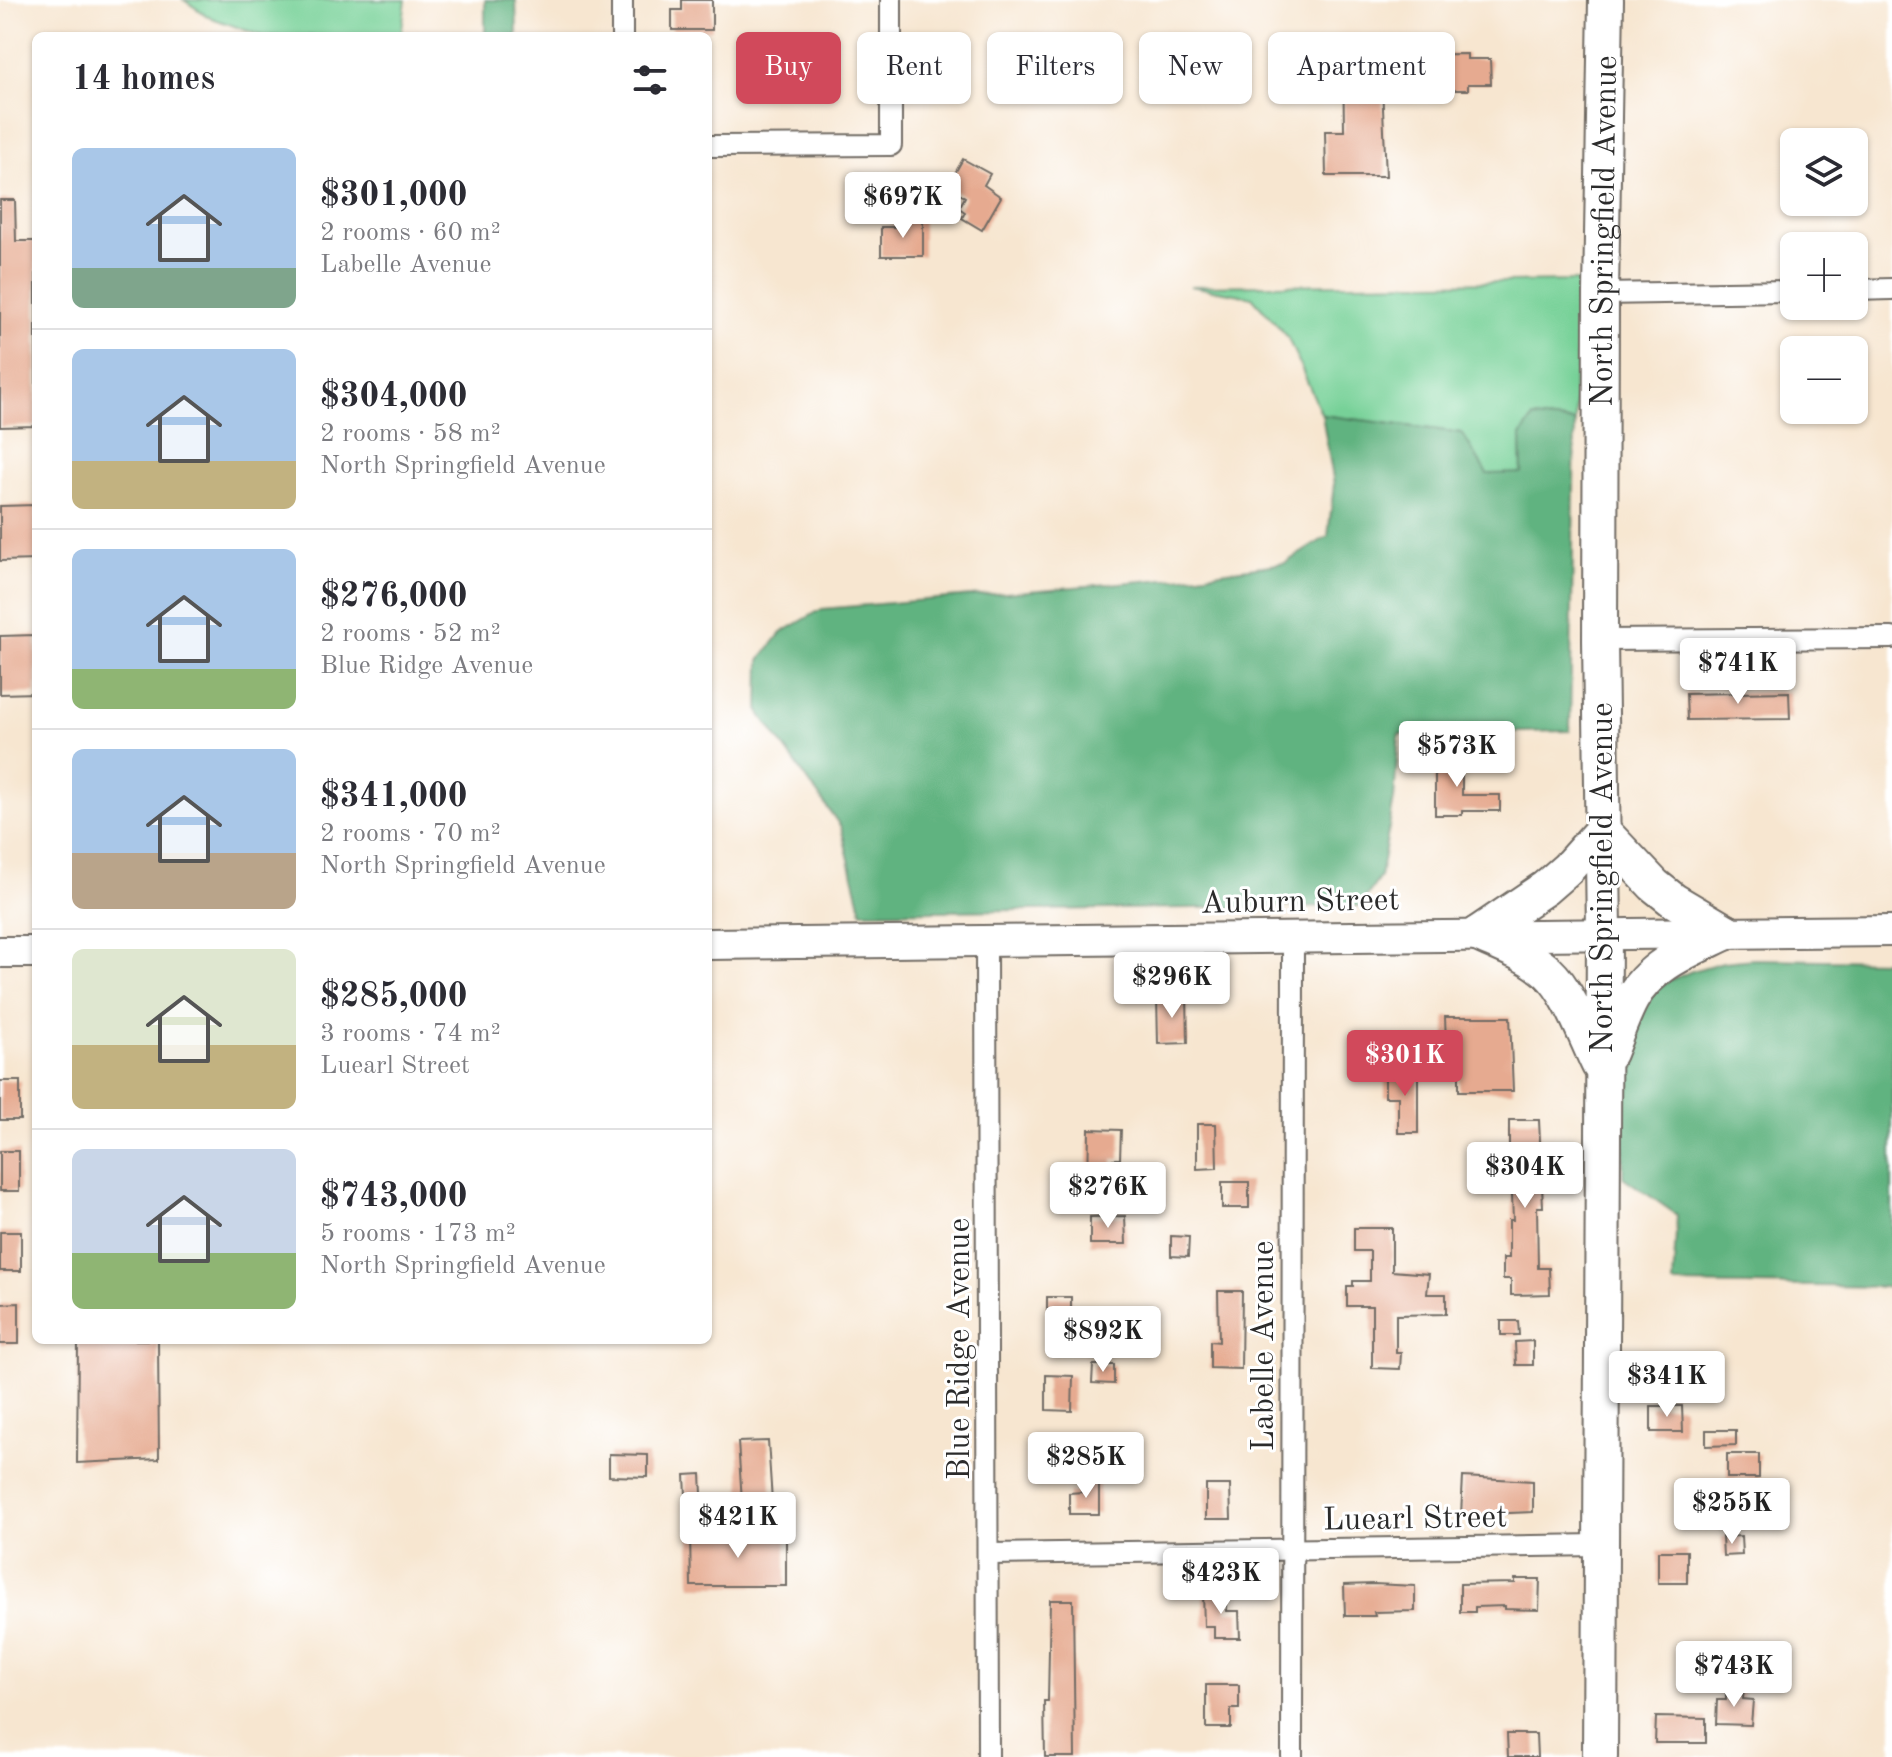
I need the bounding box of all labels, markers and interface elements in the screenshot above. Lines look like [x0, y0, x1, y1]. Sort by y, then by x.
chip: Buy [736, 32, 841, 104]
chip: Rent [857, 32, 971, 104]
chip: Filters [987, 32, 1123, 104]
chip: New [1139, 32, 1252, 104]
chip: Apartment [1268, 32, 1455, 104]
street label: North Springfield Avenue [1588, 55, 1624, 407]
icon: filters [628, 58, 672, 102]
text: 14 homes [72, 63, 215, 97]
map controls [1780, 128, 1868, 424]
button: layers [1780, 128, 1868, 216]
pin: $697K [847, 172, 959, 240]
text: $301,000 [320, 179, 468, 213]
icon: home [136, 180, 232, 276]
text: $697K [863, 185, 943, 211]
text: 2 rooms · 60 m² [320, 220, 501, 246]
button: + [1780, 232, 1868, 320]
text: Labelle Avenue [320, 252, 491, 278]
button: − [1780, 336, 1868, 424]
text: $304,000 [320, 380, 468, 414]
icon: home [136, 381, 232, 477]
text: 2 rooms · 58 m² [320, 421, 501, 447]
text: North Springfield Avenue [320, 453, 606, 479]
text: $276,000 [320, 580, 468, 614]
icon: home [136, 581, 232, 677]
text: 2 rooms · 52 m² [320, 621, 501, 647]
pin: $741K [1682, 638, 1794, 706]
text: $741K [1698, 651, 1778, 677]
text: Blue Ridge Avenue [320, 653, 533, 679]
street label: North Springfield Avenue [1588, 702, 1620, 1054]
pin: $573K [1401, 721, 1513, 789]
text: $573K [1417, 734, 1497, 760]
text: $341,000 [320, 780, 468, 814]
icon: home [136, 781, 232, 877]
text: 2 rooms · 70 m² [320, 821, 501, 847]
text: North Springfield Avenue [320, 853, 606, 879]
street label: Auburn Street [1200, 885, 1400, 921]
pin: $296K [1116, 952, 1228, 1020]
text: $296K [1132, 965, 1212, 991]
text: $285,000 [320, 980, 468, 1014]
icon: home [136, 981, 232, 1077]
text: 3 rooms · 74 m² [320, 1021, 501, 1047]
pin: $301K [1349, 1030, 1461, 1098]
text: $301K [1365, 1043, 1445, 1069]
text: Luearl Street [320, 1053, 470, 1079]
pin: $304K [1469, 1142, 1581, 1210]
text: $304K [1485, 1155, 1565, 1181]
pin: $276K [1052, 1162, 1164, 1230]
text: $276K [1068, 1175, 1148, 1201]
text: $743,000 [320, 1180, 468, 1214]
icon: home [136, 1181, 232, 1277]
street label: Blue Ridge Avenue [945, 1218, 977, 1480]
text: 5 rooms · 173 m² [320, 1221, 516, 1247]
street label: Labelle Avenue [1249, 1241, 1281, 1451]
text: North Springfield Avenue [320, 1253, 606, 1279]
pin: $892K [1047, 1306, 1159, 1374]
text: $892K [1063, 1319, 1143, 1345]
pin: $341K [1611, 1351, 1723, 1419]
text: $341K [1627, 1364, 1707, 1390]
pin: $285K [1030, 1432, 1142, 1500]
text: $285K [1046, 1445, 1126, 1471]
pin: $255K [1676, 1478, 1788, 1546]
text: $255K [1692, 1491, 1772, 1517]
pin: $421K [682, 1492, 794, 1560]
street label: Luearl Street [1322, 1502, 1508, 1538]
text: $421K [698, 1505, 778, 1531]
pin: $423K [1165, 1548, 1277, 1616]
text: $423K [1181, 1561, 1261, 1587]
pin: $743K [1678, 1641, 1790, 1709]
text: $743K [1694, 1654, 1774, 1680]

